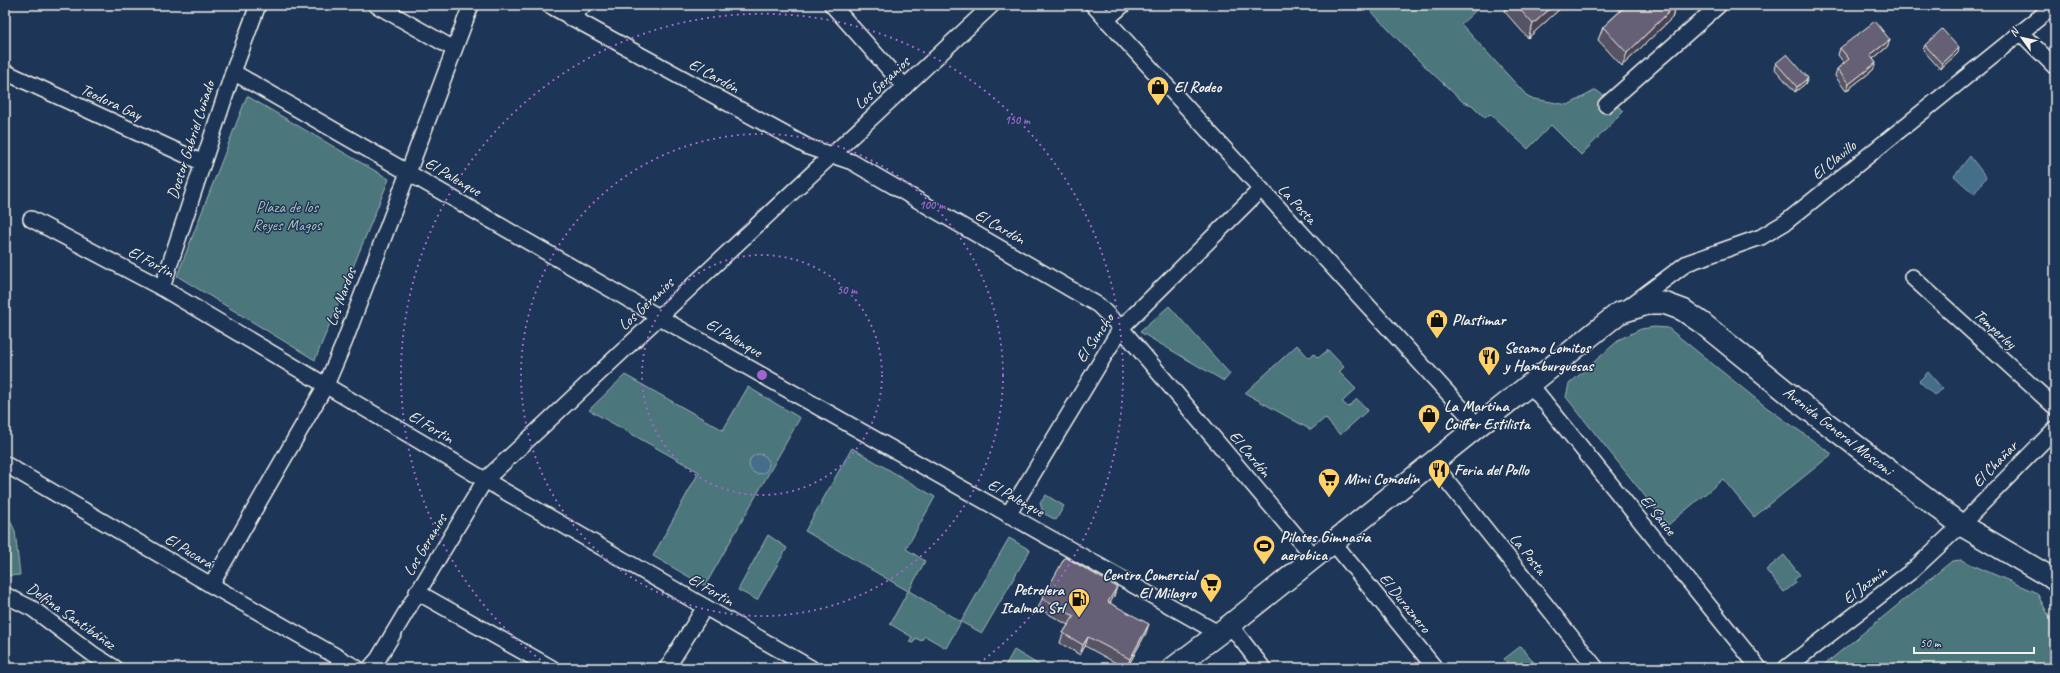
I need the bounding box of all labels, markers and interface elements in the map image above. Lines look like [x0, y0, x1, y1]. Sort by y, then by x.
north arrow [2002, 18, 2042, 58]
text: N [2006, 24, 2023, 39]
street label: Los Geranios [850, 51, 915, 114]
street label: El Cardón [685, 54, 743, 98]
shop icon: El Rodeo [1145, 74, 1171, 107]
street label: Doctor Gabriel Cuñado [163, 76, 220, 201]
place label: El Rodeo [1174, 77, 1222, 97]
street label: Teodora Gay [77, 79, 146, 125]
text: 150 m [1004, 112, 1031, 128]
street label: El Clavillo [1808, 135, 1861, 184]
street label: El Palenque [422, 153, 486, 202]
street label: La Posta [1273, 180, 1322, 229]
park label: Plaza de los Reyes Magos [253, 197, 323, 235]
text: 100 m [919, 197, 946, 213]
street label: El Cardón [971, 205, 1029, 250]
street label: El Fortin [125, 242, 178, 283]
street label: Los Nardos [321, 264, 361, 329]
street label: Los Geranios [614, 272, 679, 335]
text: 50 m [837, 282, 858, 298]
street label: Temperley [1970, 305, 2022, 354]
shop icon: Plastimar [1424, 307, 1450, 340]
street label: El Suncho [1071, 308, 1120, 366]
place label: Plastimar [1452, 310, 1507, 330]
street label: El Palenque [703, 314, 767, 363]
place label: Sesamo Lomitos y Hamburguesas [1502, 338, 1594, 376]
restaurant icon: Sesamo Lomitos y Hamburguesas [1476, 344, 1502, 377]
centre of rings [755, 368, 769, 382]
street label: Avenida General Mosconi [1779, 382, 1898, 481]
place label: La Martina Coiffer Estilista [1444, 396, 1531, 434]
shop icon: La Martina Coiffer Estilista [1416, 402, 1442, 435]
street label: El Fortin [405, 406, 458, 449]
street label: El Cardón [1225, 427, 1276, 482]
street label: El Chañar [1968, 435, 2023, 491]
restaurant icon: Feria del Pollo [1426, 457, 1452, 490]
place label: Feria del Pollo [1454, 460, 1530, 480]
supermarket icon: Mini Comodín [1316, 466, 1342, 499]
place label: Mini Comodín [1344, 469, 1420, 489]
street label: El Palenque [984, 474, 1049, 522]
street label: El Sauce [1636, 491, 1681, 541]
street label: Los Geranios [399, 509, 452, 580]
place label: Pilates Gimnasia aerobica [1280, 527, 1372, 565]
street label: El Pucará [161, 529, 218, 574]
street label: La Posta [1505, 529, 1552, 580]
sports icon: Pilates Gimnasia aerobica [1251, 533, 1277, 566]
street label: El Jazmín [1839, 561, 1892, 609]
place label: Centro Comercial El Milagro [1103, 565, 1199, 603]
street label: El Fortin [685, 569, 738, 611]
street label: El Duraznero [1375, 569, 1436, 638]
supermarket icon: Centro Comercial El Milagro [1198, 571, 1224, 604]
street label: Delfina Santibáñez [23, 578, 121, 655]
place label: Petrolera Italmac Srl [1000, 580, 1067, 618]
fuel station icon: Petrolera Italmac Srl [1066, 586, 1092, 619]
scale bar [1914, 629, 2034, 655]
text: 50 m [1920, 635, 1942, 651]

